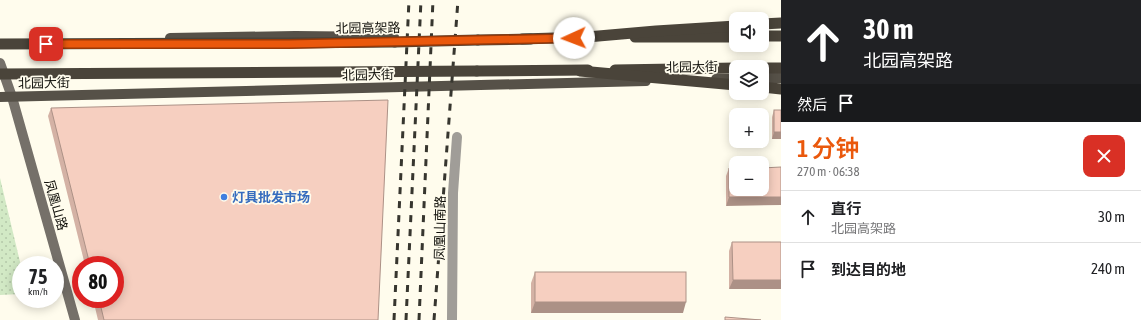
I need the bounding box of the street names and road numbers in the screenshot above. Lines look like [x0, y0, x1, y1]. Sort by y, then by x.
street label: 北园高架路 [335, 20, 401, 36]
street label: 北园大街 [666, 59, 718, 75]
street label: 北园大街 [342, 67, 394, 83]
street label: 北园大街 [18, 75, 70, 91]
street label: 凤凰山路 [42, 178, 70, 232]
street label: 凤凰山南路 [432, 195, 448, 261]

